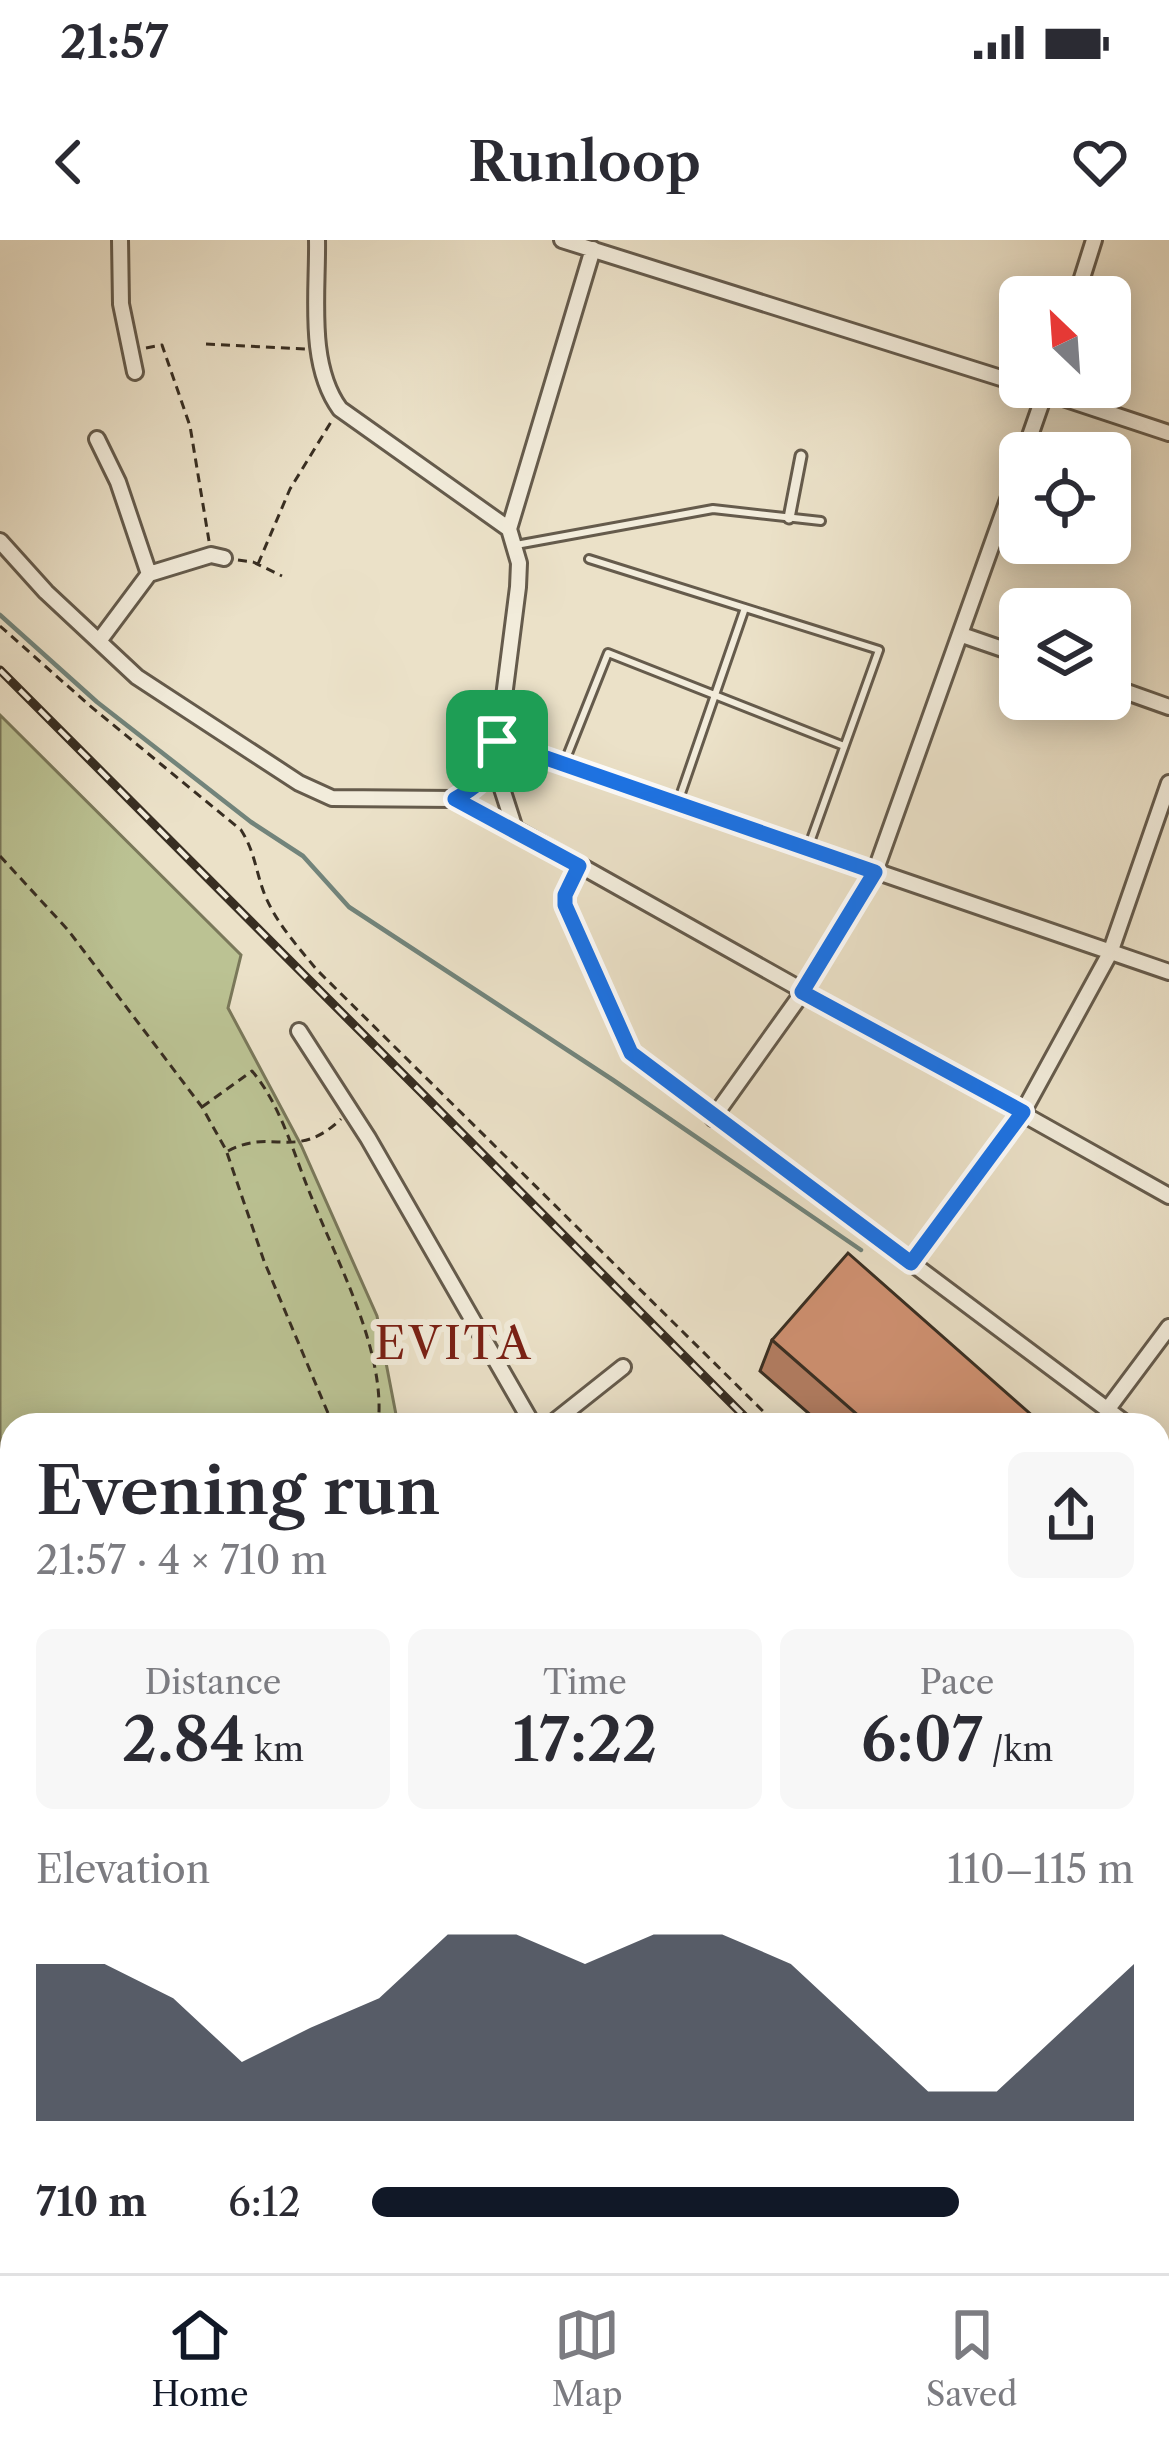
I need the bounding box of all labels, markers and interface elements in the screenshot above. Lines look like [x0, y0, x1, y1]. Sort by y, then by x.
text: 21:57 [60, 14, 169, 70]
icon: back [36, 129, 102, 195]
text: Runloop [468, 129, 701, 195]
icon: heart [1067, 129, 1133, 195]
north arrow [999, 276, 1131, 408]
map controls [999, 276, 1131, 720]
button: locate [999, 432, 1131, 564]
button: layers [999, 588, 1131, 720]
pin [446, 690, 548, 792]
icon: arrive [464, 708, 530, 774]
district label: EVITA [374, 1315, 534, 1371]
text: Evening run [36, 1450, 440, 1531]
button: share [1008, 1452, 1134, 1578]
text: 21:57 · 4 × 710 m [36, 1536, 327, 1584]
text: Distance [145, 1662, 281, 1703]
text: Time [543, 1662, 627, 1703]
text: Pace [920, 1662, 994, 1703]
text: 2.84 [122, 1703, 245, 1777]
text: 17:22 [513, 1703, 657, 1777]
text: 6:07 [861, 1703, 983, 1777]
text: km [245, 1729, 304, 1770]
text: /km [983, 1729, 1053, 1770]
text: Elevation [36, 1845, 210, 1893]
text: 110–115 m [947, 1845, 1134, 1893]
text: 710 m [36, 2178, 147, 2226]
text: 6:12 [228, 2178, 301, 2226]
tab: Home [152, 2302, 249, 2415]
tab: Map [552, 2302, 623, 2415]
tab: Saved [926, 2302, 1017, 2415]

